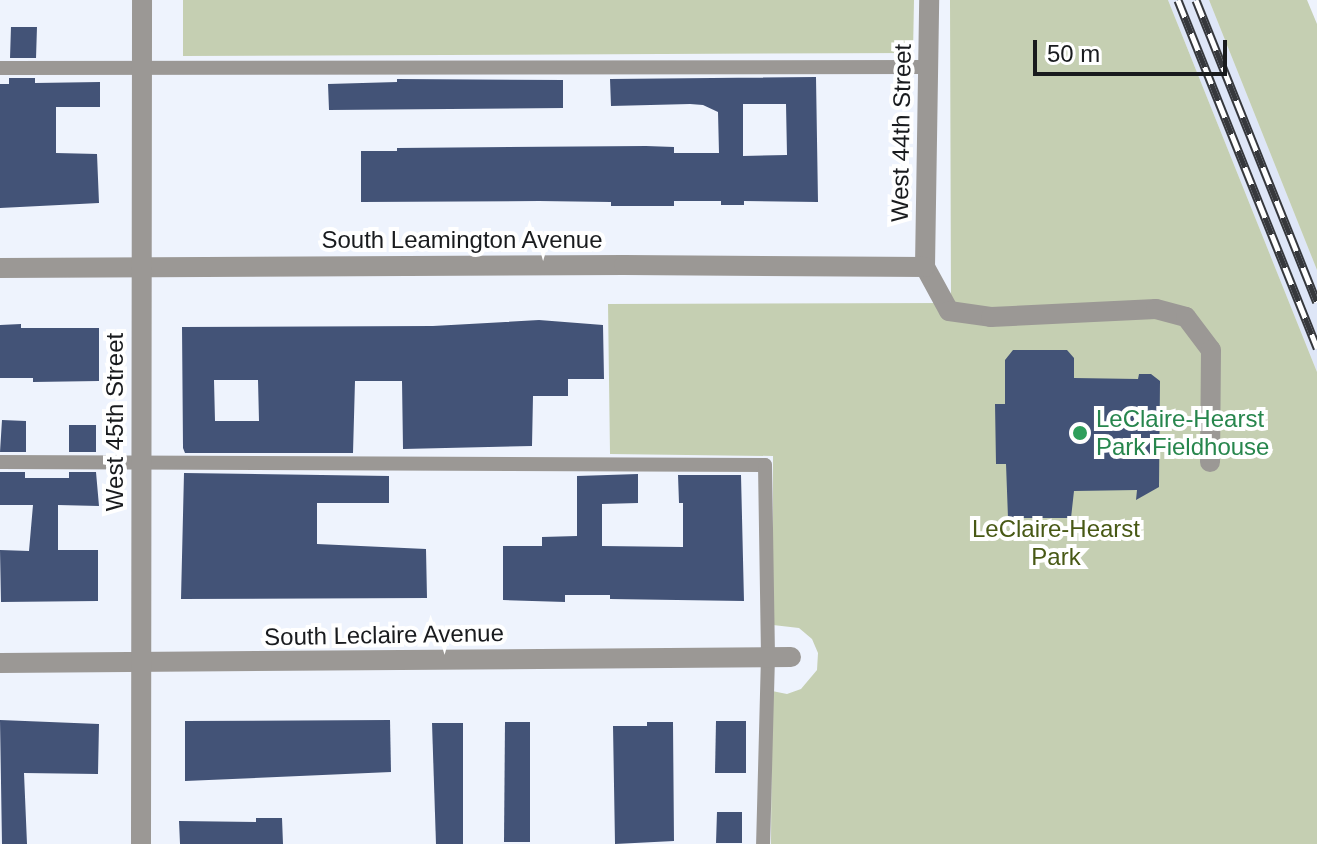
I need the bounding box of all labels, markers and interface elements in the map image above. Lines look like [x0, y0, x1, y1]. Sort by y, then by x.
scale bar [1037, 24, 1231, 74]
text: 50 m [1047, 40, 1100, 67]
street label: West 44th Street [885, 44, 917, 222]
street label: South Leamington Avenue [321, 226, 603, 254]
street label: West 45th Street [101, 333, 129, 511]
place label: LeClaire-Hearst Park Fieldhouse [1096, 405, 1269, 461]
marker: LeClaire-Hearst Park Fieldhouse [1071, 424, 1089, 442]
park label: LeClaire-Hearst Park [972, 515, 1140, 571]
street label: South Leclaire Avenue [263, 618, 505, 652]

